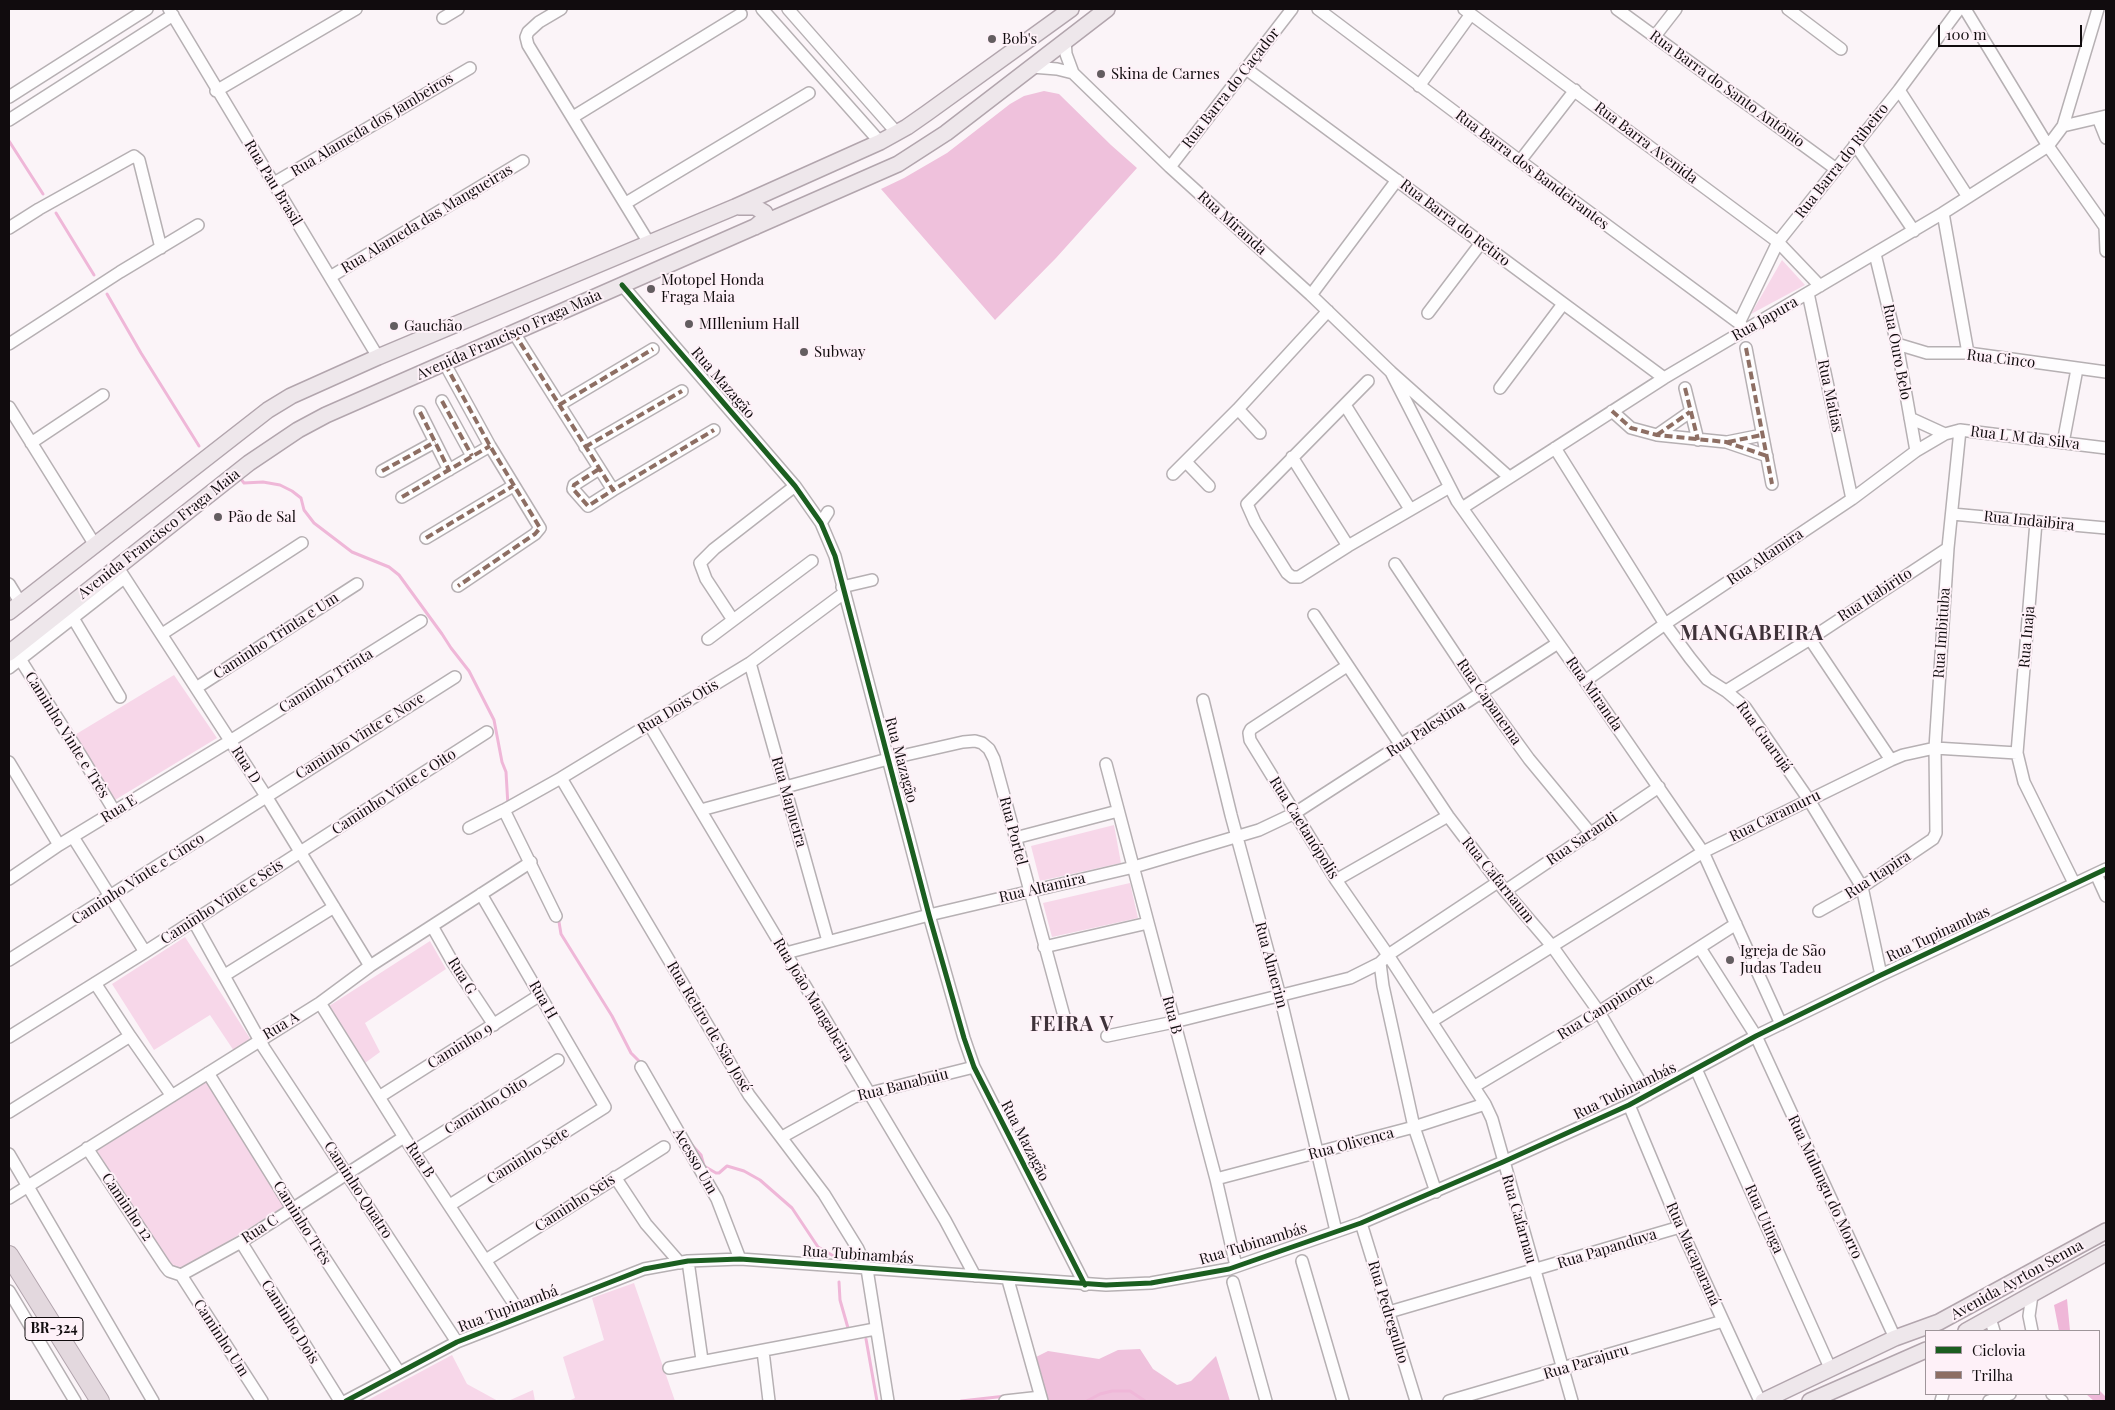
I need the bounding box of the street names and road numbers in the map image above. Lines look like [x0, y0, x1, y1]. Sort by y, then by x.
street label: Rua Barra do Caçador [1178, 24, 1284, 152]
street label: Rua Barra do Santo Antônio [1646, 27, 1808, 151]
street label: Rua Alameda dos Jambeiros [288, 69, 456, 181]
street label: Rua Barra Avenida [1591, 98, 1701, 188]
street label: Rua Barra do Ribeiro [1792, 100, 1892, 222]
street label: Rua Barra dos Bandeirantes [1452, 106, 1612, 234]
street label: Rua Pau Brasil [240, 137, 306, 229]
street label: Rua Alameda das Mangueiras [338, 161, 516, 277]
street label: Rua Barra do Retiro [1396, 176, 1514, 270]
street label: Rua Miranda [1194, 187, 1270, 259]
street label: Avenida Francisco Fraga Maia [414, 286, 604, 384]
street label: Rua Japura [1729, 293, 1801, 345]
street label: Rua Ouro Belo [1879, 303, 1915, 401]
street label: Rua Mazagão [687, 344, 759, 422]
street label: Rua Cinco [1966, 346, 2036, 372]
street label: Rua Matias [1814, 358, 1846, 434]
street label: Rua L M da Silva [1969, 422, 2081, 454]
street label: Avenida Francisco Fraga Maia [74, 465, 244, 603]
street label: Rua Indaibira [1983, 507, 2075, 535]
street label: Rua Altamira [1723, 525, 1807, 589]
street label: Rua Itabirito [1835, 564, 1915, 626]
street label: Rua Imbituba [1930, 587, 1954, 679]
street label: Caminho Trinta e Um [210, 589, 342, 683]
street label: Rua Inaja [2015, 605, 2039, 669]
street label: Caminho Trinta [276, 645, 376, 717]
street label: Rua Miranda [1562, 653, 1626, 735]
street label: Rua Capanema [1453, 655, 1525, 749]
street label: Caminho Vinte e Três [21, 669, 113, 801]
street label: Rua Dois Otis [634, 676, 722, 738]
street label: Caminho Vinte e Nove [292, 689, 428, 783]
street label: Rua Palestina [1383, 697, 1469, 761]
street label: Rua Guarujá [1732, 698, 1796, 776]
street label: Rua Mazagão [881, 715, 921, 805]
street label: Rua D [227, 743, 265, 787]
street label: Caminho Vinte e Oito [328, 745, 460, 839]
street label: Rua Mapueira [767, 755, 811, 849]
street label: Rua Caetanópolis [1265, 774, 1343, 882]
street label: Rua Caramuru [1727, 786, 1823, 846]
street label: Rua E [98, 791, 140, 827]
street label: Rua Portel [995, 795, 1031, 867]
street label: Rua Sarandi [1543, 809, 1621, 869]
street label: Caminho Vinte e Cinco [68, 829, 208, 929]
street label: Rua Cafarnaum [1458, 834, 1538, 926]
street label: Rua Itapira [1842, 847, 1914, 903]
street label: Caminho Vinte e Seis [157, 856, 287, 948]
street label: Rua Altamira [997, 869, 1087, 907]
street label: Rua Tupinambas [1883, 902, 1993, 966]
street label: Rua Almerim [1251, 920, 1291, 1010]
street label: Rua João Mangabeira [769, 935, 857, 1065]
street label: Rua G [444, 954, 480, 998]
street label: Rua Retiro de São José [663, 958, 755, 1096]
street label: Rua Campinorte [1554, 970, 1658, 1044]
street label: Rua H [525, 978, 561, 1022]
street label: Rua B [1158, 994, 1186, 1036]
street label: Rua A [260, 1008, 302, 1044]
street label: Caminho 9 [424, 1019, 496, 1073]
street label: Rua Tubinambás [1571, 1058, 1679, 1124]
street label: Rua Banabuiu [856, 1065, 950, 1105]
street label: Caminho Oito [441, 1073, 531, 1139]
street label: Rua Mazagão [997, 1098, 1053, 1184]
street label: Rua Mulungu do Morro [1784, 1112, 1866, 1262]
street label: Caminho Sete [483, 1124, 573, 1188]
street label: Rua Olivenca [1306, 1124, 1396, 1164]
street label: Acesso Um [669, 1125, 721, 1197]
street label: Caminho Quatro [320, 1138, 396, 1242]
street label: Rua B [402, 1139, 438, 1181]
street label: Caminho 12 [98, 1170, 156, 1244]
street label: Caminho Seis [532, 1170, 618, 1236]
street label: Rua Cafarnau [1498, 1172, 1540, 1266]
street label: Caminho Três [269, 1178, 335, 1268]
street label: Rua Utinga [1741, 1182, 1787, 1256]
street label: Rua Macaparaná [1662, 1199, 1724, 1309]
street label: Rua C [238, 1211, 282, 1247]
street label: Rua Tubinambás [1197, 1219, 1309, 1269]
street label: Rua Papanduva [1555, 1225, 1659, 1273]
street label: Avenida Ayrton Senna [1948, 1236, 2086, 1324]
street label: Rua Tubinambás [802, 1242, 914, 1268]
street label: Rua Pedregulho [1364, 1258, 1412, 1366]
street label: Caminho Dois [257, 1277, 323, 1367]
street label: Rua Tupinambá [456, 1282, 560, 1336]
street label: Caminho Um [189, 1296, 253, 1380]
road number: BR-324 [25, 1318, 83, 1340]
street label: Rua Parajuru [1541, 1341, 1631, 1383]

